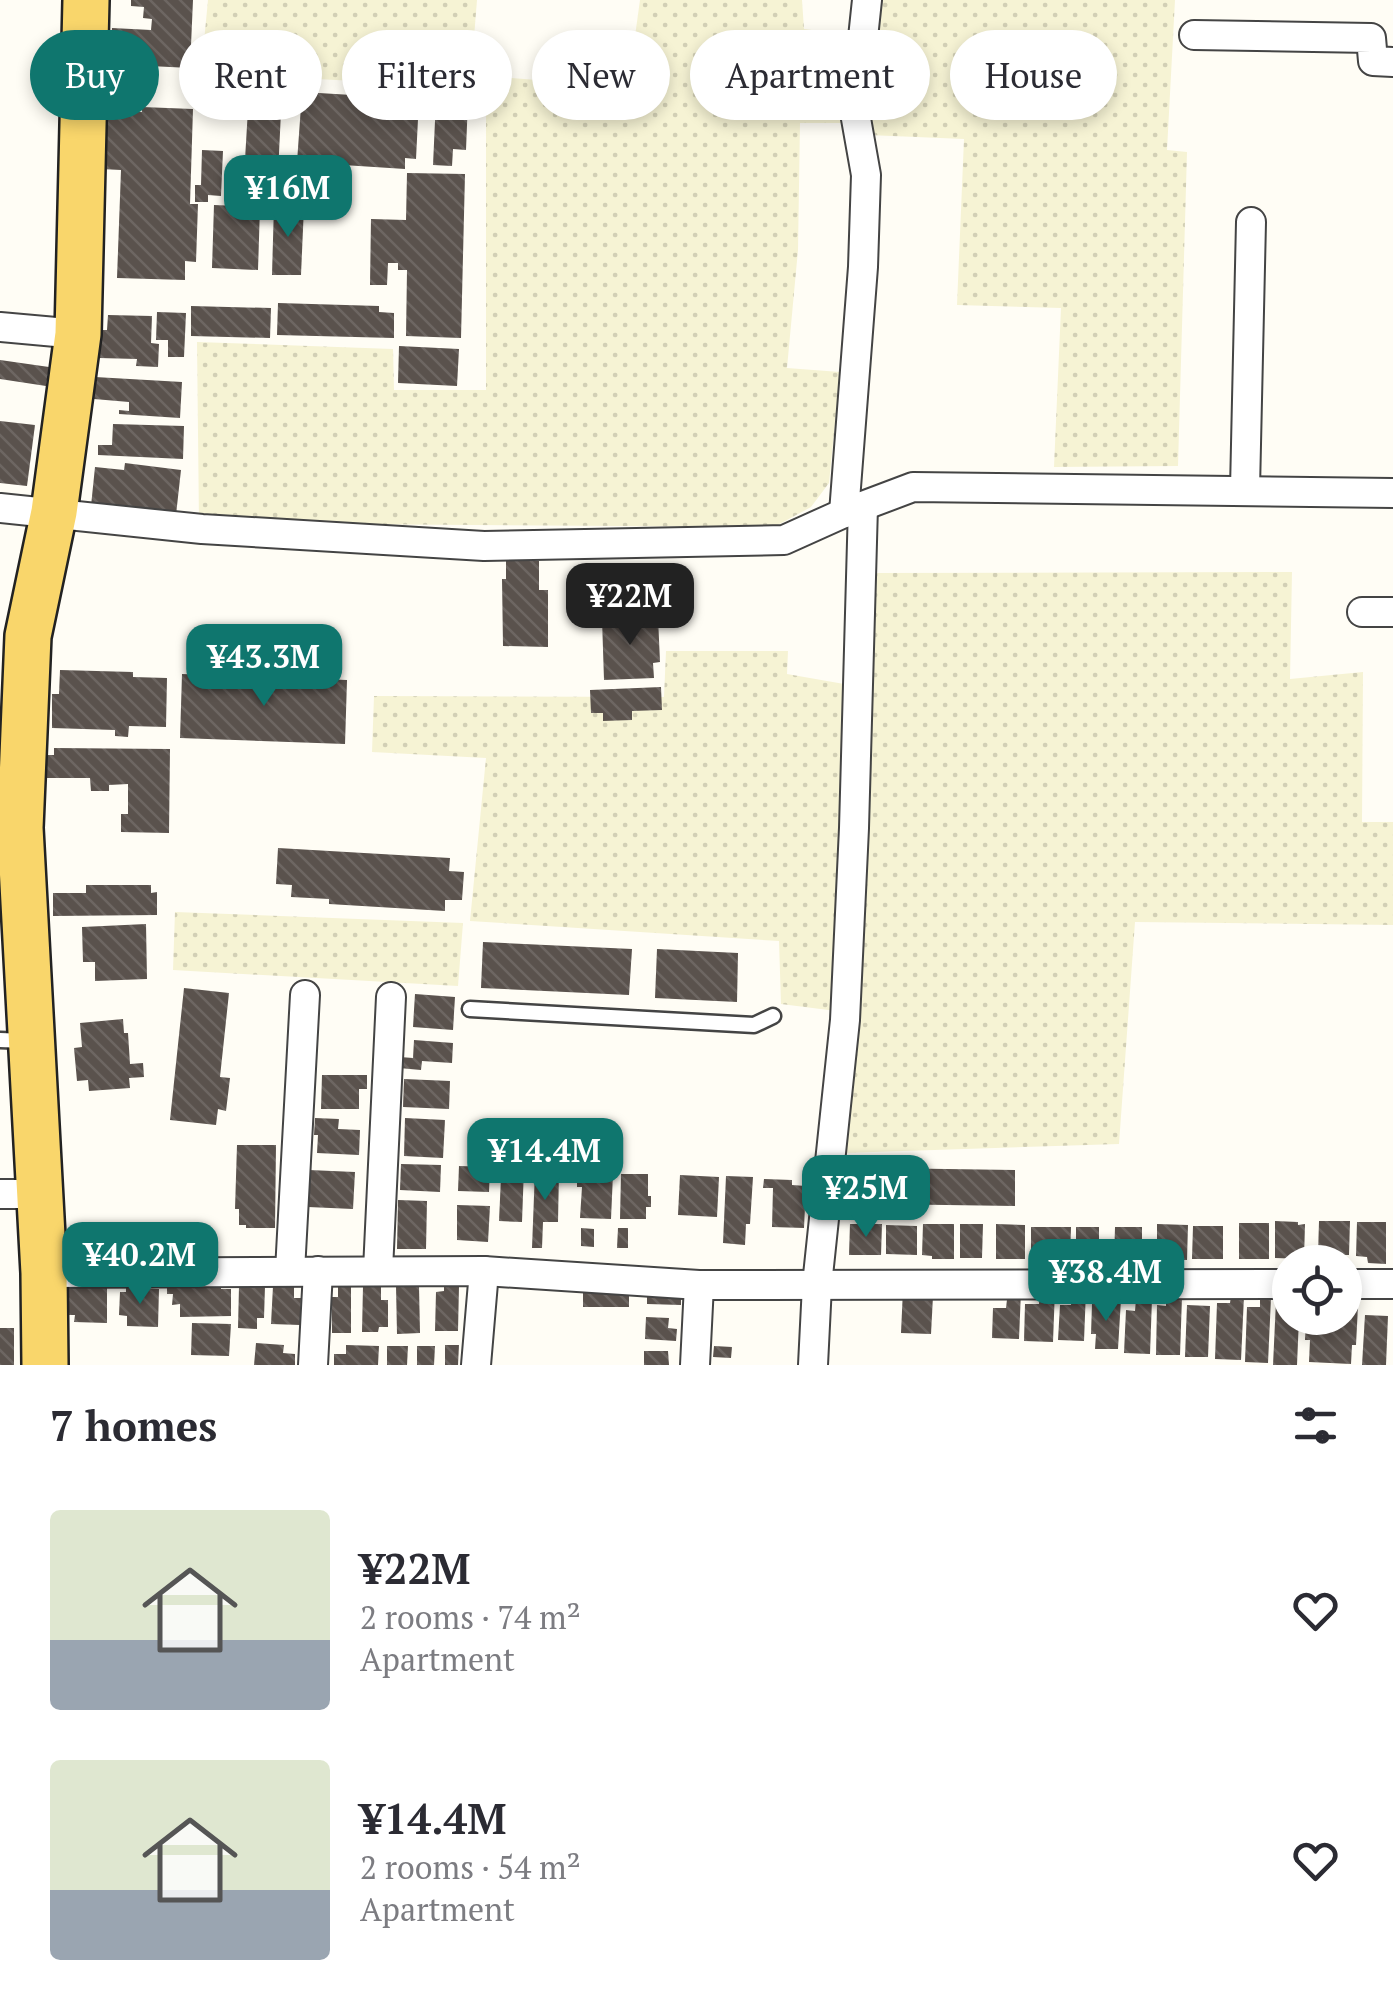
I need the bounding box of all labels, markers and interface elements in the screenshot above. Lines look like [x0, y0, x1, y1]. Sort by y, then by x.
chip: Buy [30, 30, 159, 120]
chip: Rent [179, 30, 322, 120]
chip: Filters [342, 30, 512, 120]
chip: New [532, 30, 670, 120]
chip: Apartment [690, 30, 930, 120]
chip: House [950, 30, 1117, 120]
pin: ¥16M [229, 155, 347, 240]
text: ¥16M [246, 166, 330, 208]
pin: ¥22M [571, 563, 689, 648]
text: ¥22M [588, 574, 672, 616]
pin: ¥43.3M [183, 624, 345, 709]
text: ¥43.3M [208, 635, 320, 677]
pin: ¥14.4M [464, 1118, 626, 1203]
text: ¥14.4M [489, 1129, 601, 1171]
pin: ¥25M [807, 1155, 925, 1240]
text: ¥25M [824, 1166, 908, 1208]
pin: ¥40.2M [59, 1222, 221, 1307]
text: ¥40.2M [84, 1233, 196, 1275]
pin: ¥38.4M [1025, 1239, 1187, 1324]
map controls [1272, 1245, 1362, 1335]
button: locate [1272, 1245, 1362, 1335]
text: ¥38.4M [1050, 1250, 1162, 1292]
text: 7 homes [50, 1397, 217, 1453]
icon: filters [1288, 1398, 1343, 1453]
text: ¥22M [360, 1540, 470, 1596]
icon: home [130, 1550, 250, 1670]
icon: heart [1288, 1583, 1343, 1638]
text: 2 rooms · 74 m² [360, 1596, 581, 1638]
text: Apartment [360, 1638, 515, 1680]
text: ¥14.4M [360, 1790, 506, 1846]
icon: home [130, 1800, 250, 1920]
icon: heart [1288, 1833, 1343, 1888]
text: 2 rooms · 54 m² [360, 1846, 581, 1888]
text: Apartment [360, 1888, 515, 1930]

